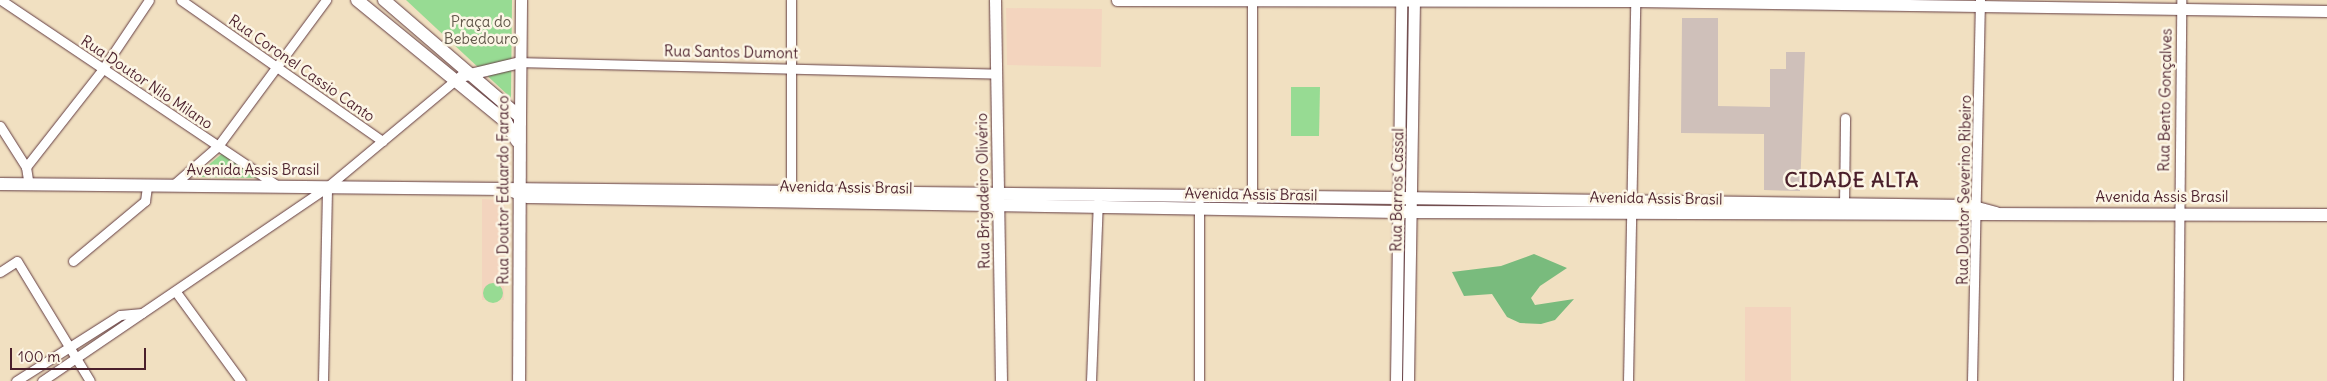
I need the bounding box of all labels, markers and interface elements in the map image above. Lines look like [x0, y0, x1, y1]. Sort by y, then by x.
street label: Rua Coronel Cassio Canto [225, 11, 379, 125]
park label: Praça do Bebedouro [444, 12, 518, 47]
street label: Rua Bento Gonçalves [2155, 28, 2175, 172]
street label: Rua Doutor Nilo Milano [78, 31, 216, 133]
street label: Rua Santos Dumont [664, 42, 798, 62]
street label: Rua Doutor Eduardo Faraco [494, 95, 512, 285]
street label: Rua Doutor Severino Ribeiro [1953, 95, 1975, 285]
street label: Rua Brigadeiro Olivério [973, 113, 993, 269]
street label: Rua Barros Cassal [1387, 128, 1407, 252]
street label: Avenida Assis Brasil [187, 161, 319, 179]
district label: CIDADE ALTA [1783, 167, 1921, 191]
street label: Avenida Assis Brasil [779, 177, 913, 197]
street label: Avenida Assis Brasil [1184, 184, 1318, 204]
street label: Avenida Assis Brasil [1589, 188, 1723, 208]
street label: Avenida Assis Brasil [2096, 188, 2228, 206]
scale bar [12, 338, 149, 370]
text: 100 m [18, 347, 60, 366]

